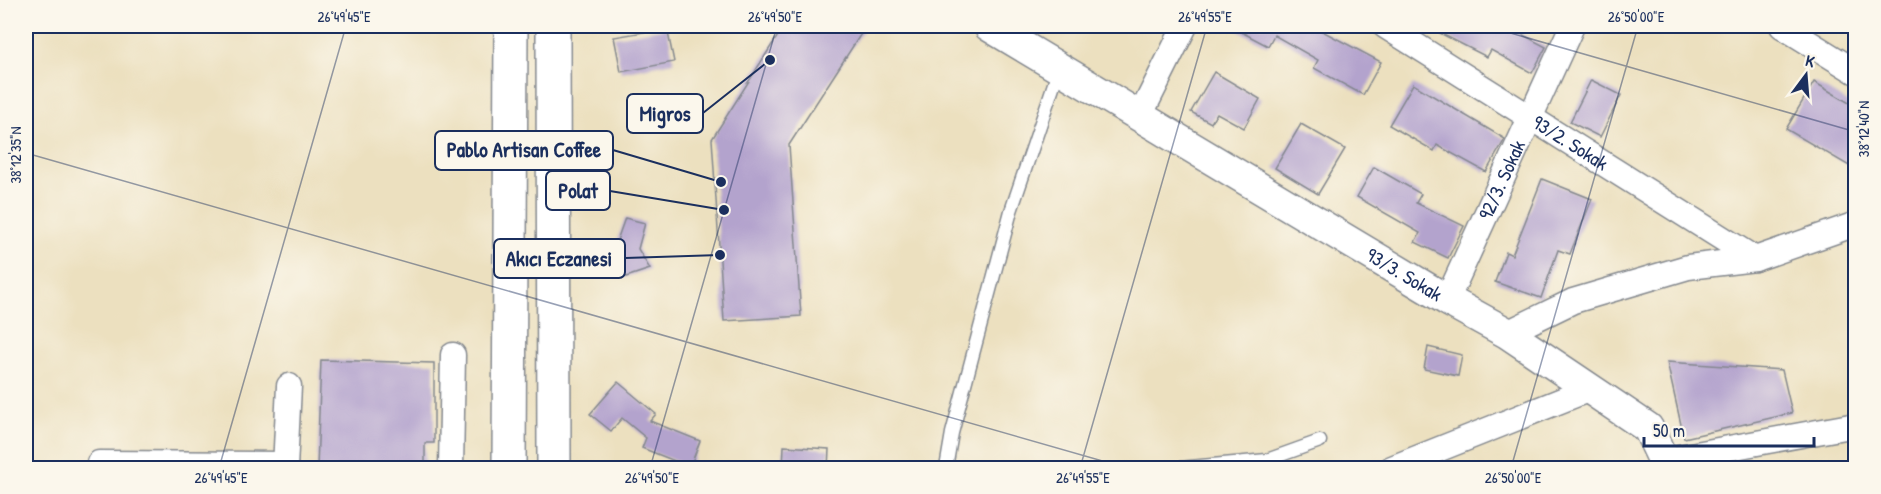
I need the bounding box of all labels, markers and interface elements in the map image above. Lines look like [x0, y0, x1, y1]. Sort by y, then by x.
text: 26°49'45"E [317, 6, 371, 27]
text: 26°49'50"E [748, 6, 803, 27]
text: 26°49'55"E [1178, 6, 1232, 27]
text: 26°50'00"E [1608, 6, 1665, 27]
north arrow [1776, 45, 1836, 105]
text: K [1803, 49, 1818, 72]
callout: Migros [627, 94, 703, 133]
text: Migros [639, 99, 691, 129]
text: 38°12'40"N [1853, 101, 1874, 157]
street label: 93/2. Sokak [1528, 108, 1614, 176]
text: 38°12'35"N [5, 126, 26, 184]
callout: Pablo Artisan Coffee [435, 131, 613, 170]
text: Pablo Artisan Coffee [447, 135, 602, 164]
street label: 92/3. Sokak [1471, 136, 1531, 224]
callout: Polat [546, 171, 610, 210]
text: Polat [558, 176, 599, 205]
callout: Akıcı Eczanesi [494, 239, 625, 278]
street label: 93/3. Sokak [1361, 241, 1448, 307]
text: Akıcı Eczanesi [506, 244, 612, 273]
scale bar [1644, 410, 1814, 448]
text: 50 m [1653, 418, 1685, 443]
text: 26°49'45"E [194, 467, 248, 488]
text: 26°49'50"E [625, 467, 680, 488]
text: 26°49'55"E [1056, 467, 1110, 488]
text: 26°50'00"E [1485, 467, 1542, 488]

